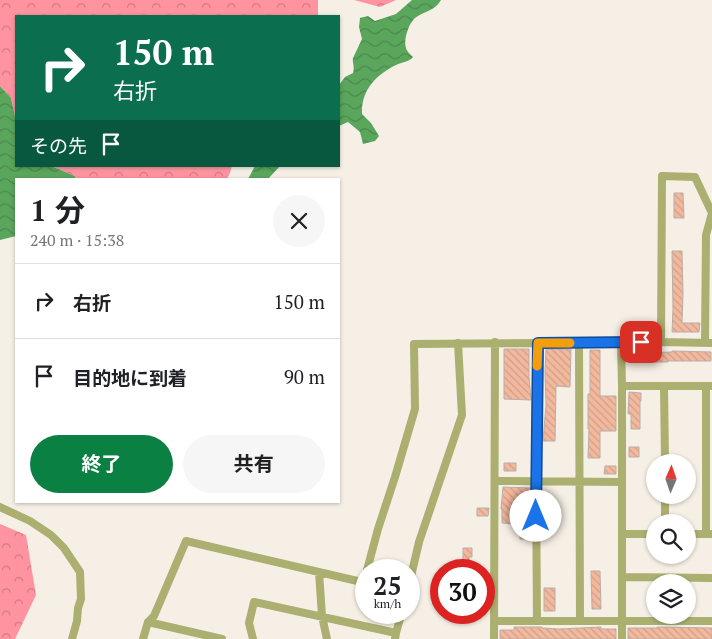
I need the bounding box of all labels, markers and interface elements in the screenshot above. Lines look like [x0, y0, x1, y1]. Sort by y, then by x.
text: 150 m [113, 29, 214, 75]
icon: right [30, 35, 95, 100]
text: 右折 [113, 76, 157, 105]
icon: arrive [97, 130, 125, 158]
text: その先 [30, 133, 87, 158]
text: 1 分 [30, 190, 85, 230]
button: close [273, 195, 325, 247]
text: 240 m · 15:38 [30, 229, 124, 251]
icon: right [30, 287, 58, 315]
text: 150 m [274, 289, 325, 314]
text: 右折 [73, 290, 111, 315]
pin [620, 321, 662, 363]
icon: arrive [627, 328, 655, 356]
icon: arrive [30, 362, 58, 390]
text: 90 m [284, 364, 325, 389]
text: 目的地に到着 [73, 365, 187, 390]
button: 終了 [30, 435, 173, 493]
button: 共有 [183, 435, 325, 493]
north arrow [646, 454, 696, 504]
map controls [646, 454, 696, 624]
position arrow [509, 489, 561, 541]
button: search [646, 514, 696, 564]
speed limit sign: 30 [430, 559, 495, 624]
text: 25 [373, 569, 402, 602]
button: layers [646, 574, 696, 624]
text: km/h [374, 596, 401, 611]

